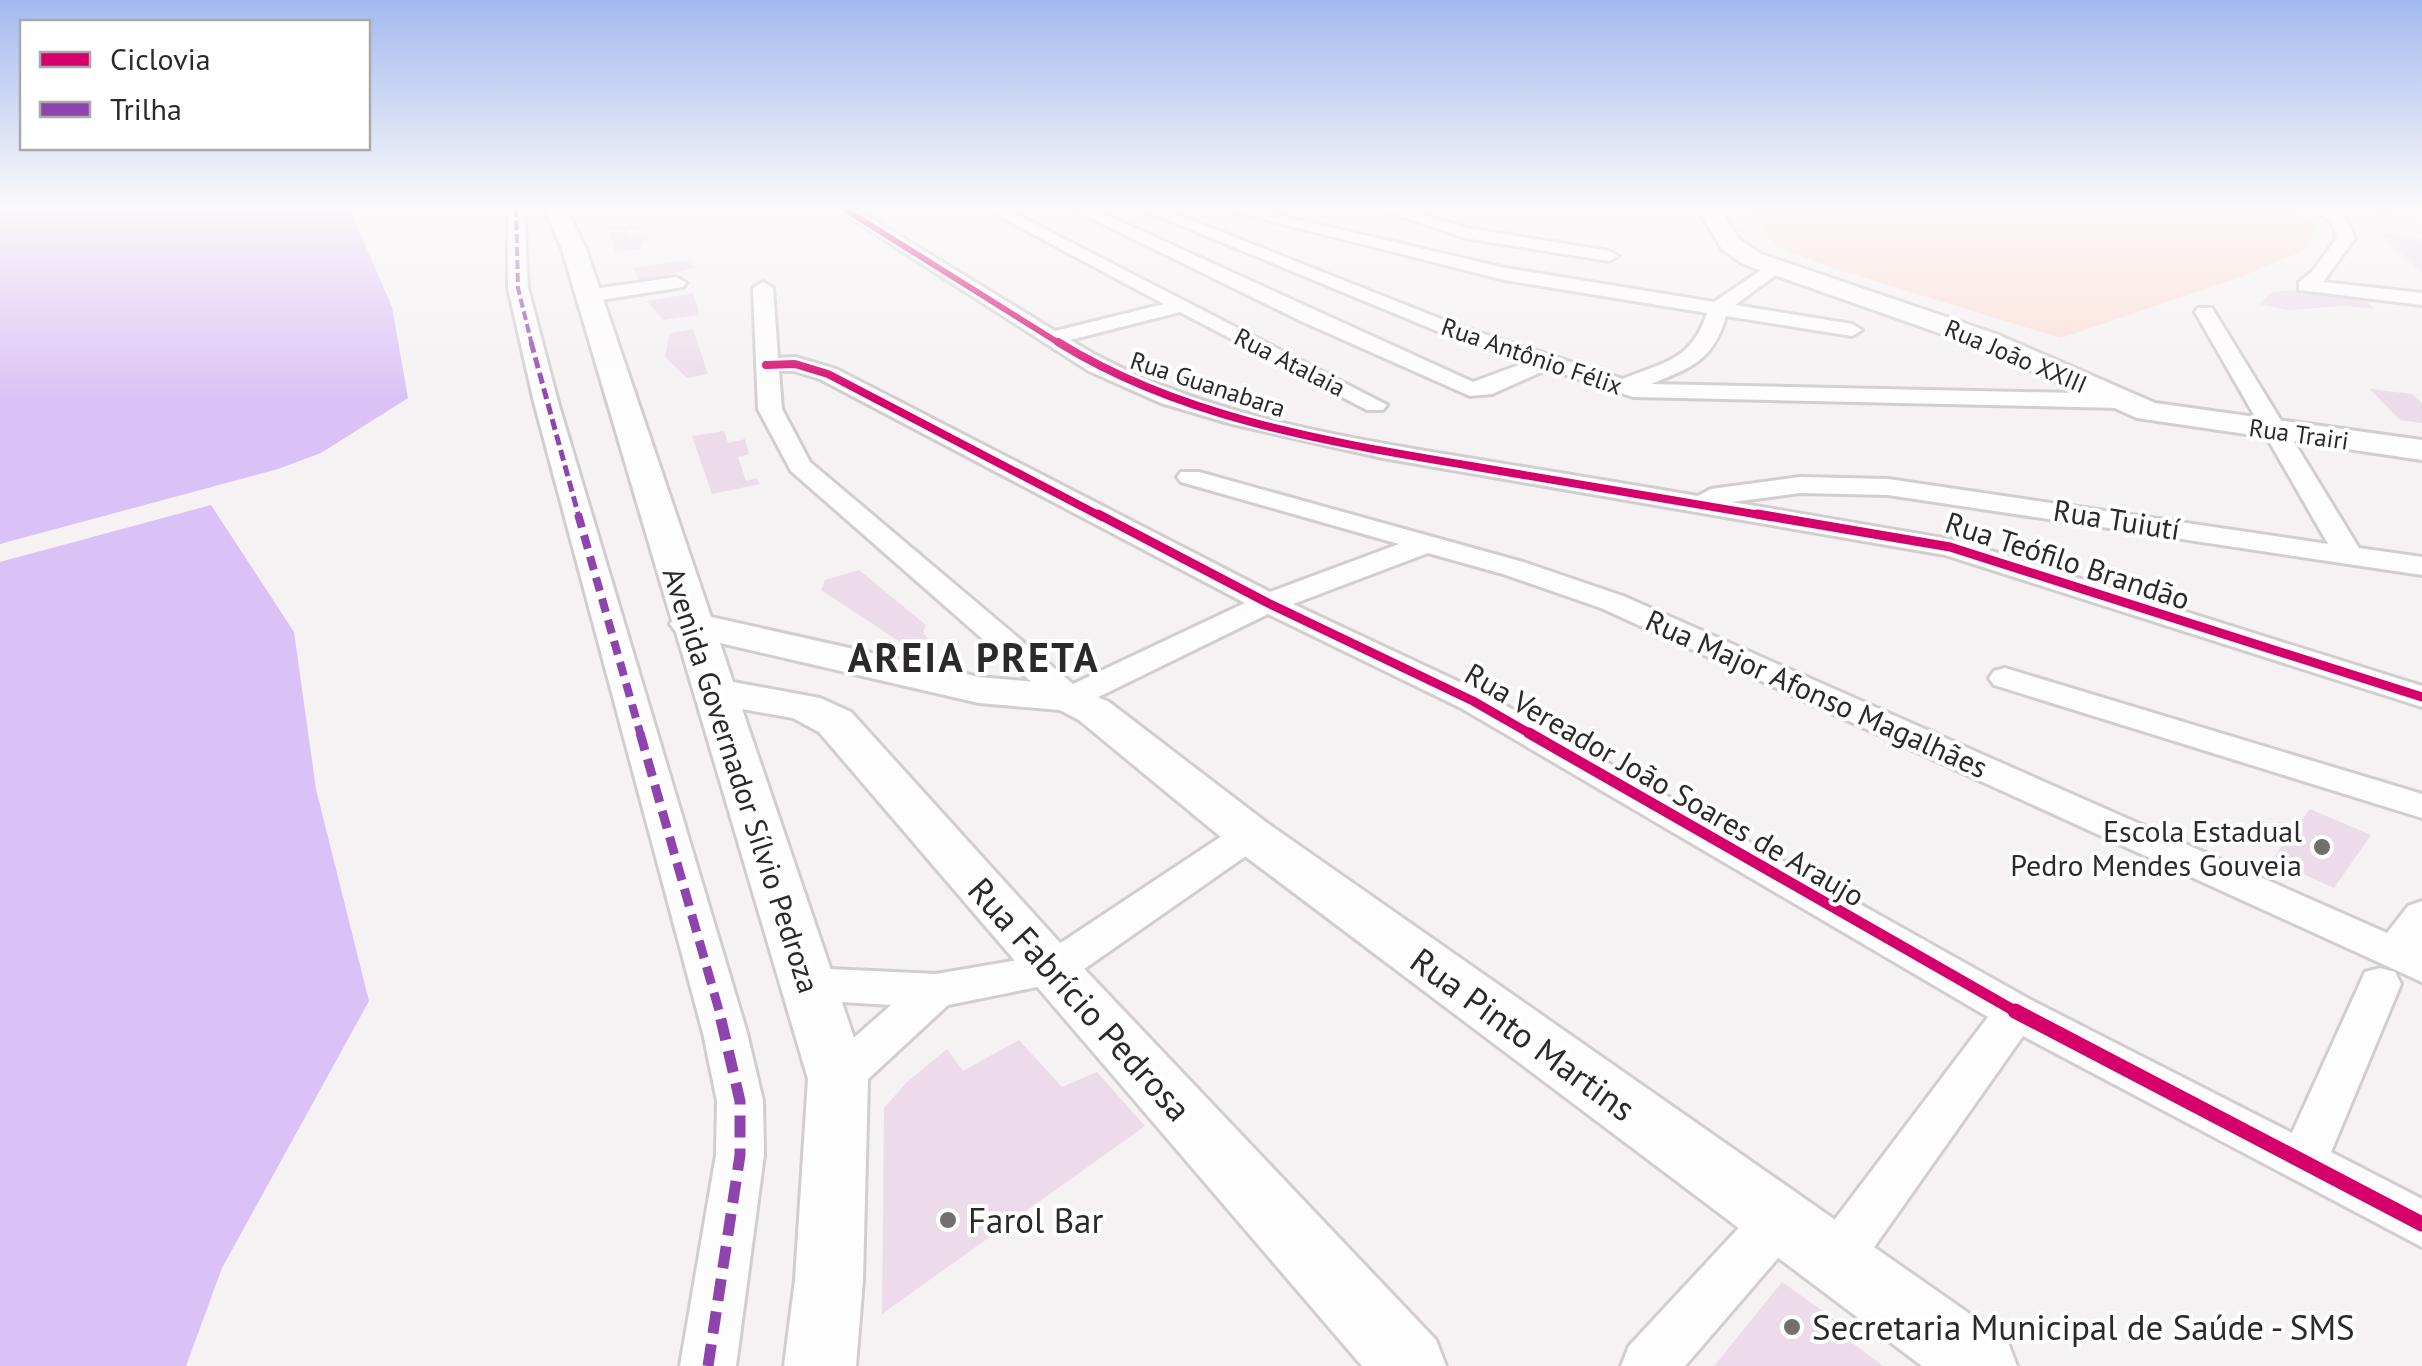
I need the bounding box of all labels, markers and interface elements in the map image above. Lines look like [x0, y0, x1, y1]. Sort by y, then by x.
legend [20, 20, 370, 150]
text: Ciclovia [110, 39, 211, 78]
text: Trilha [110, 89, 182, 128]
street label: Rua Antônio Félix [1437, 310, 1627, 402]
street label: Rua João XXIII [1940, 312, 2092, 400]
street label: Rua Atalaia [1229, 320, 1351, 404]
street label: Rua Guanabara [1126, 344, 1290, 424]
street label: Rua Trairi [2247, 411, 2351, 457]
street label: Rua Tuiutí [2051, 490, 2183, 548]
street label: Rua Teófilo Brandão [1941, 502, 2195, 618]
street label: Avenida Governador Sílvio Pedroza [655, 562, 829, 998]
street label: Rua Major Afonso Magalhães [1640, 600, 1994, 786]
district label: AREIA PRETA [848, 631, 1100, 683]
street label: Rua Vereador João Soares de Araujo [1458, 653, 1872, 915]
place label: Escola Estadual Pedro Mendes Gouveia [2010, 811, 2302, 884]
marker: Escola Estadual Pedro Mendes Gouveia [2311, 836, 2333, 858]
street label: Rua Fabrício Pedrosa [958, 867, 1202, 1131]
street label: Rua Pinto Martins [1402, 937, 1644, 1131]
place label: Farol Bar [968, 1197, 1103, 1243]
marker: Farol Bar [937, 1209, 959, 1231]
place label: Secretaria Municipal de Saúde - SMS [1812, 1304, 2355, 1350]
marker: Secretaria Municipal de Saúde - SMS [1781, 1316, 1803, 1338]

